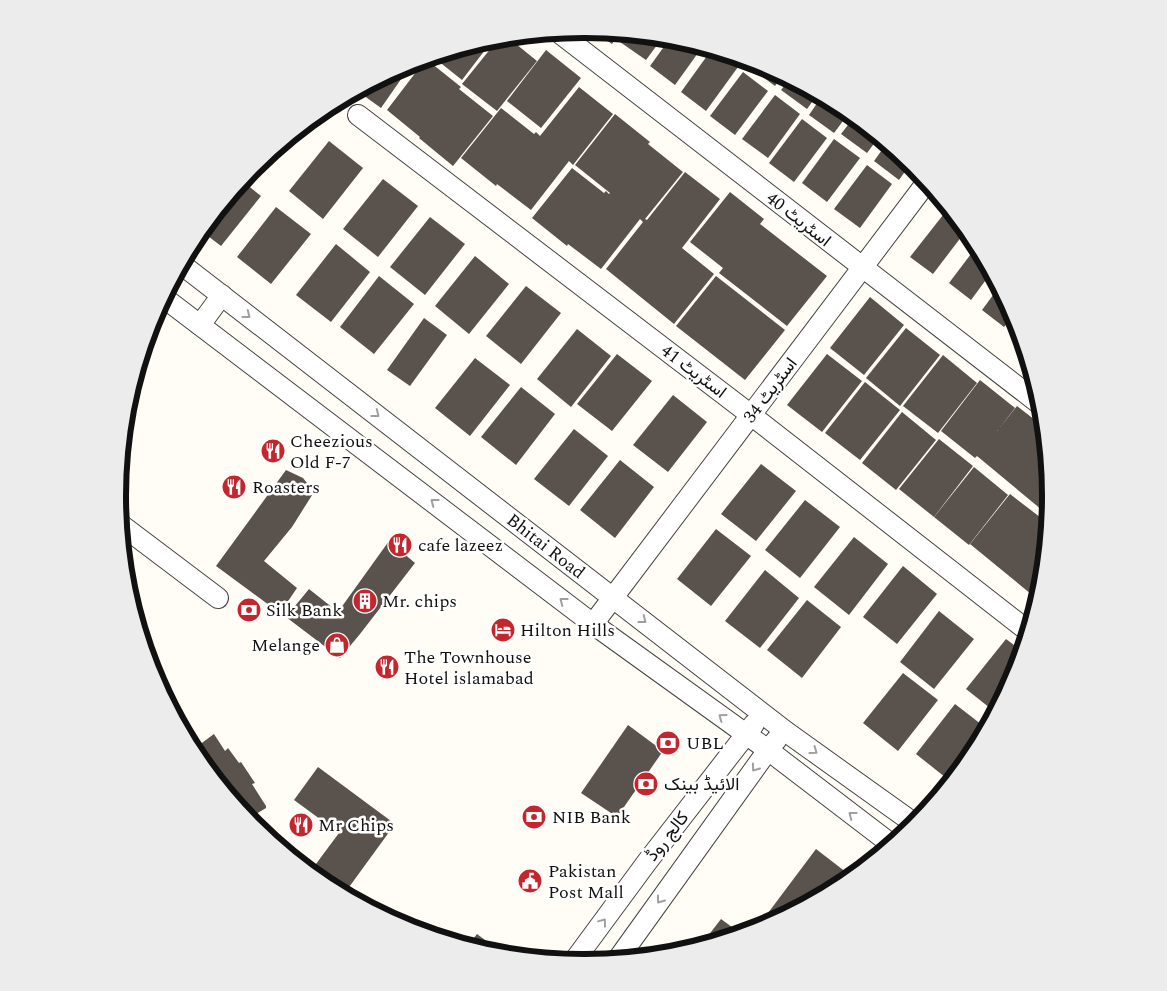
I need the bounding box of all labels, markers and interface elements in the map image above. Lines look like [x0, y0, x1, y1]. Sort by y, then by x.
street label: اسٹریٹ 40 [760, 185, 837, 253]
one-way arrow [241, 309, 250, 317]
street label: اسٹریٹ 41 [655, 338, 732, 405]
street label: اسٹریٹ 34 [737, 352, 804, 429]
one-way arrow [370, 408, 380, 417]
place label: Cheezious Old F-7 [290, 428, 373, 476]
restaurant icon: Cheezious Old F-7 [260, 438, 286, 464]
restaurant icon: Roasters [221, 474, 247, 500]
place label: Roasters [252, 474, 320, 501]
one-way arrow [430, 499, 439, 508]
street label: Bhitai Road [501, 507, 591, 586]
restaurant icon: cafe lazeez [387, 532, 413, 558]
place label: cafe lazeez [418, 532, 503, 559]
building icon: Mr. chips [352, 588, 378, 614]
place label: Mr. chips [382, 588, 457, 615]
bank icon: Silk Bank [236, 597, 262, 623]
place label: Silk Bank [266, 597, 342, 624]
one-way arrow [559, 597, 568, 606]
one-way arrow [637, 615, 646, 623]
hotel icon: Hilton Hills [490, 617, 516, 643]
place label: Hilton Hills [520, 617, 615, 644]
place label: Melange [251, 632, 320, 659]
shop icon: Melange [324, 632, 350, 658]
place label: The Townhouse Hotel islamabad [404, 644, 534, 692]
restaurant icon: The Townhouse Hotel islamabad [374, 654, 400, 680]
one-way arrow [718, 714, 728, 723]
bank icon: UBL [655, 730, 681, 756]
place label: UBL [686, 730, 724, 757]
one-way arrow [808, 745, 818, 754]
one-way arrow [752, 762, 761, 772]
bank icon: الائیڈ بینک [633, 771, 659, 797]
place label: الائیڈ بینک [664, 771, 739, 798]
bank icon: NIB Bank [521, 804, 547, 830]
place label: NIB Bank [552, 804, 631, 831]
street label: کالج روڈ [639, 805, 696, 867]
restaurant icon: Mr Chips [288, 812, 314, 838]
place label: Mr Chips [318, 812, 394, 839]
one-way arrow [849, 812, 858, 820]
place label: Pakistan Post Mall [548, 858, 624, 906]
public building icon: Pakistan Post Mall [517, 868, 543, 894]
one-way arrow [657, 895, 666, 904]
one-way arrow [597, 919, 605, 928]

